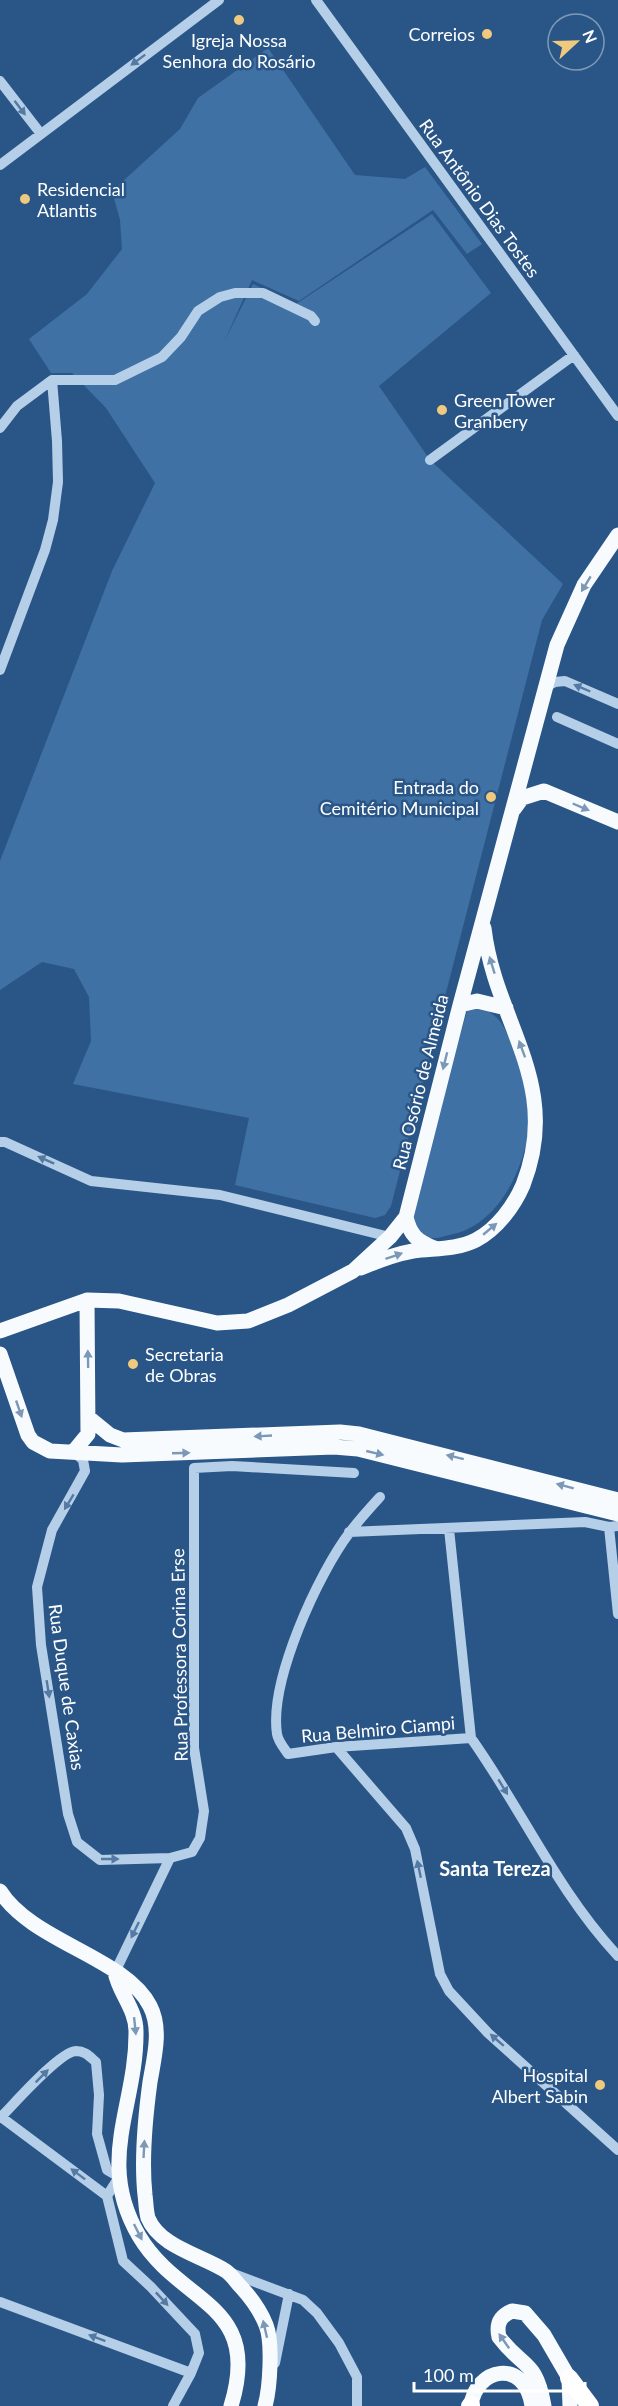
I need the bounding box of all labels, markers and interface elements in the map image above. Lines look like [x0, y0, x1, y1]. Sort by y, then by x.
north arrow [546, 12, 606, 72]
marker: Igreja Nossa Senhora do Rosário [232, 13, 246, 27]
place label: Correios [408, 23, 475, 45]
marker: Correios [480, 27, 494, 41]
text: N [579, 27, 601, 45]
place label: Igreja Nossa Senhora do Rosário [162, 29, 316, 72]
one-way arrow [131, 54, 146, 66]
one-way arrow [14, 100, 26, 115]
street label: Rua Antônio Dias Tostes [415, 114, 545, 282]
place label: Residencial Atlantis [37, 178, 125, 221]
marker: Residencial Atlantis [18, 192, 32, 206]
place label: Green Tower Granbery [454, 389, 555, 432]
marker: Green Tower Granbery [435, 403, 449, 417]
one-way arrow [580, 576, 591, 592]
one-way arrow [573, 683, 591, 693]
place label: Entrada do Cemitério Municipal [320, 776, 479, 819]
marker: Entrada do Cemitério Municipal [484, 790, 498, 804]
one-way arrow [572, 802, 590, 812]
one-way arrow [487, 956, 496, 974]
street label: Rua Osório de Almeida [388, 992, 452, 1172]
one-way arrow [517, 1040, 527, 1058]
one-way arrow [440, 1052, 450, 1071]
one-way arrow [37, 1156, 54, 1165]
one-way arrow [482, 1223, 497, 1236]
one-way arrow [385, 1251, 403, 1260]
place label: Secretaria de Obras [145, 1343, 224, 1386]
one-way arrow [83, 1349, 92, 1368]
marker: Secretaria de Obras [126, 1357, 140, 1371]
one-way arrow [15, 1400, 25, 1418]
one-way arrow [253, 1431, 272, 1441]
one-way arrow [171, 1448, 190, 1458]
one-way arrow [366, 1449, 385, 1458]
one-way arrow [446, 1452, 464, 1462]
one-way arrow [556, 1481, 574, 1490]
one-way arrow [64, 1494, 74, 1511]
street label: Rua Professora Corina Erse [166, 1548, 192, 1762]
street label: Rua Duque de Caxias [44, 1603, 90, 1772]
one-way arrow [44, 1680, 53, 1699]
street label: Rua Belmiro Ciampi [300, 1711, 456, 1747]
one-way arrow [497, 1779, 508, 1795]
one-way arrow [101, 1855, 120, 1864]
district label: Santa Tereza [439, 1856, 551, 1880]
one-way arrow [414, 1860, 424, 1878]
one-way arrow [131, 1922, 140, 1939]
one-way arrow [130, 2016, 140, 2035]
one-way arrow [489, 2033, 504, 2047]
place label: Hospital Albert Sabin [491, 2064, 588, 2107]
one-way arrow [35, 2068, 49, 2083]
marker: Hospital Albert Sabin [593, 2078, 607, 2092]
one-way arrow [139, 2140, 148, 2159]
one-way arrow [71, 2169, 86, 2181]
one-way arrow [133, 2223, 143, 2241]
one-way arrow [155, 2291, 169, 2306]
one-way arrow [260, 2320, 270, 2338]
one-way arrow [88, 2333, 106, 2342]
one-way arrow [498, 2334, 510, 2350]
scale bar [414, 2355, 585, 2393]
text: 100 m [423, 2364, 474, 2386]

